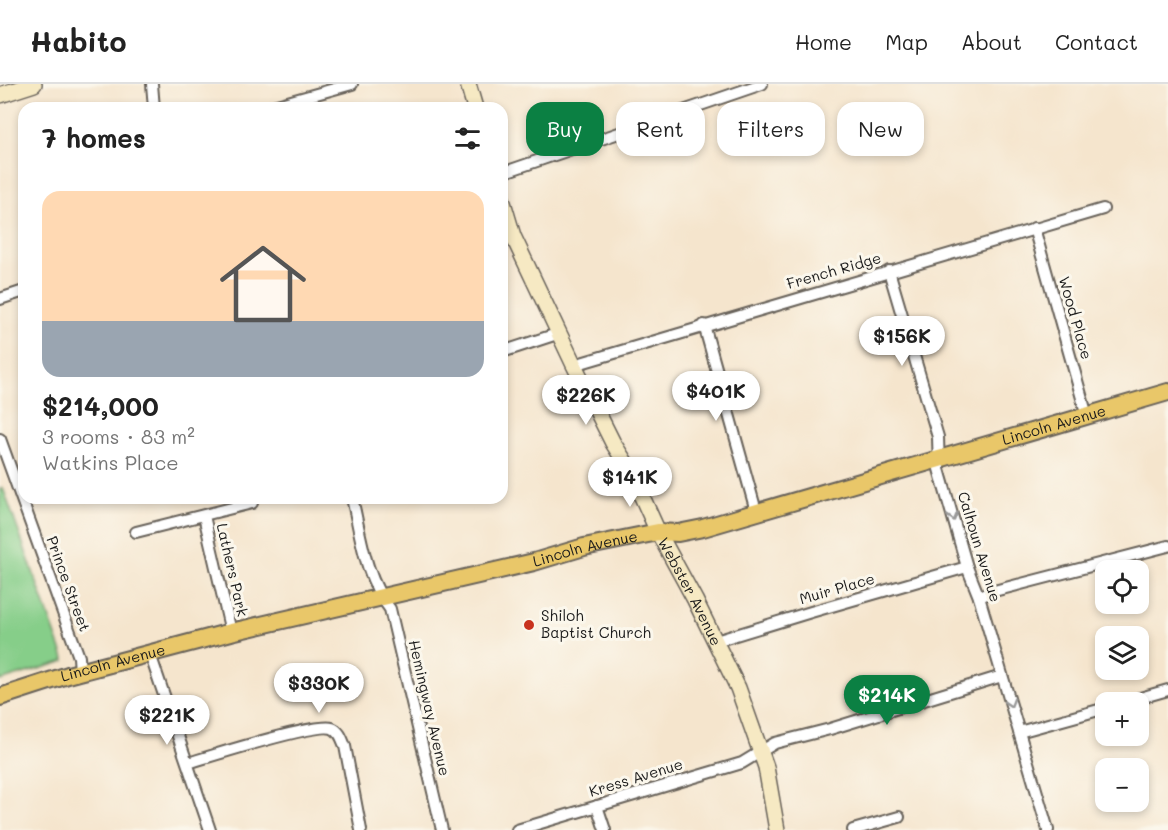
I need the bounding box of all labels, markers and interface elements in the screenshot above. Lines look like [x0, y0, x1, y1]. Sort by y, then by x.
text: Habito [30, 23, 126, 59]
text: Home [795, 28, 852, 55]
text: Map [885, 28, 928, 55]
text: About [961, 28, 1022, 55]
text: Contact [1055, 28, 1138, 55]
chip: Buy [526, 102, 604, 156]
chip: Rent [616, 102, 705, 156]
chip: Filters [717, 102, 825, 156]
chip: New [837, 102, 924, 156]
text: 7 homes [42, 121, 146, 155]
icon: filters [451, 122, 484, 155]
icon: home [209, 230, 317, 338]
street label: French Ridge [784, 247, 883, 293]
street label: Wood Place [1055, 274, 1097, 362]
pin: $156K [860, 316, 944, 367]
text: $156K [873, 322, 931, 348]
pin: $401K [674, 371, 758, 422]
pin: $226K [544, 375, 628, 426]
text: $401K [686, 377, 746, 403]
text: $226K [556, 381, 616, 407]
text: $214,000 [42, 389, 159, 423]
street label: Lincoln Avenue [999, 400, 1108, 449]
text: 3 rooms · 83 m² [42, 423, 195, 449]
text: Watkins Place [42, 449, 179, 475]
pin: $141K [588, 457, 672, 508]
text: $141K [602, 463, 658, 489]
street label: Calhoun Avenue [954, 489, 1006, 604]
one-way arrow [946, 511, 958, 522]
street label: Lathers Park [213, 521, 253, 618]
street label: Lincoln Avenue [530, 525, 639, 571]
street label: Prince Street [42, 533, 95, 634]
street label: Webster Avenue [654, 534, 727, 649]
map controls [1095, 560, 1149, 812]
button: locate [1095, 560, 1149, 614]
street label: Muir Place [797, 568, 877, 608]
place label: Shiloh Baptist Church [541, 605, 651, 642]
marker: Shiloh Baptist Church [522, 618, 536, 632]
button: layers [1095, 626, 1149, 680]
street label: Hemingway Avenue [405, 638, 455, 778]
street label: Lincoln Avenue [58, 639, 167, 686]
pin: $330K [277, 663, 361, 714]
text: $330K [288, 669, 350, 695]
pin: $214K [845, 675, 929, 726]
text: $214K [858, 681, 916, 707]
button: + [1095, 692, 1149, 746]
pin: $221K [125, 695, 209, 746]
one-way arrow [1003, 697, 1015, 708]
text: $221K [139, 701, 195, 727]
street label: Kress Avenue [586, 753, 685, 801]
button: − [1095, 758, 1149, 812]

